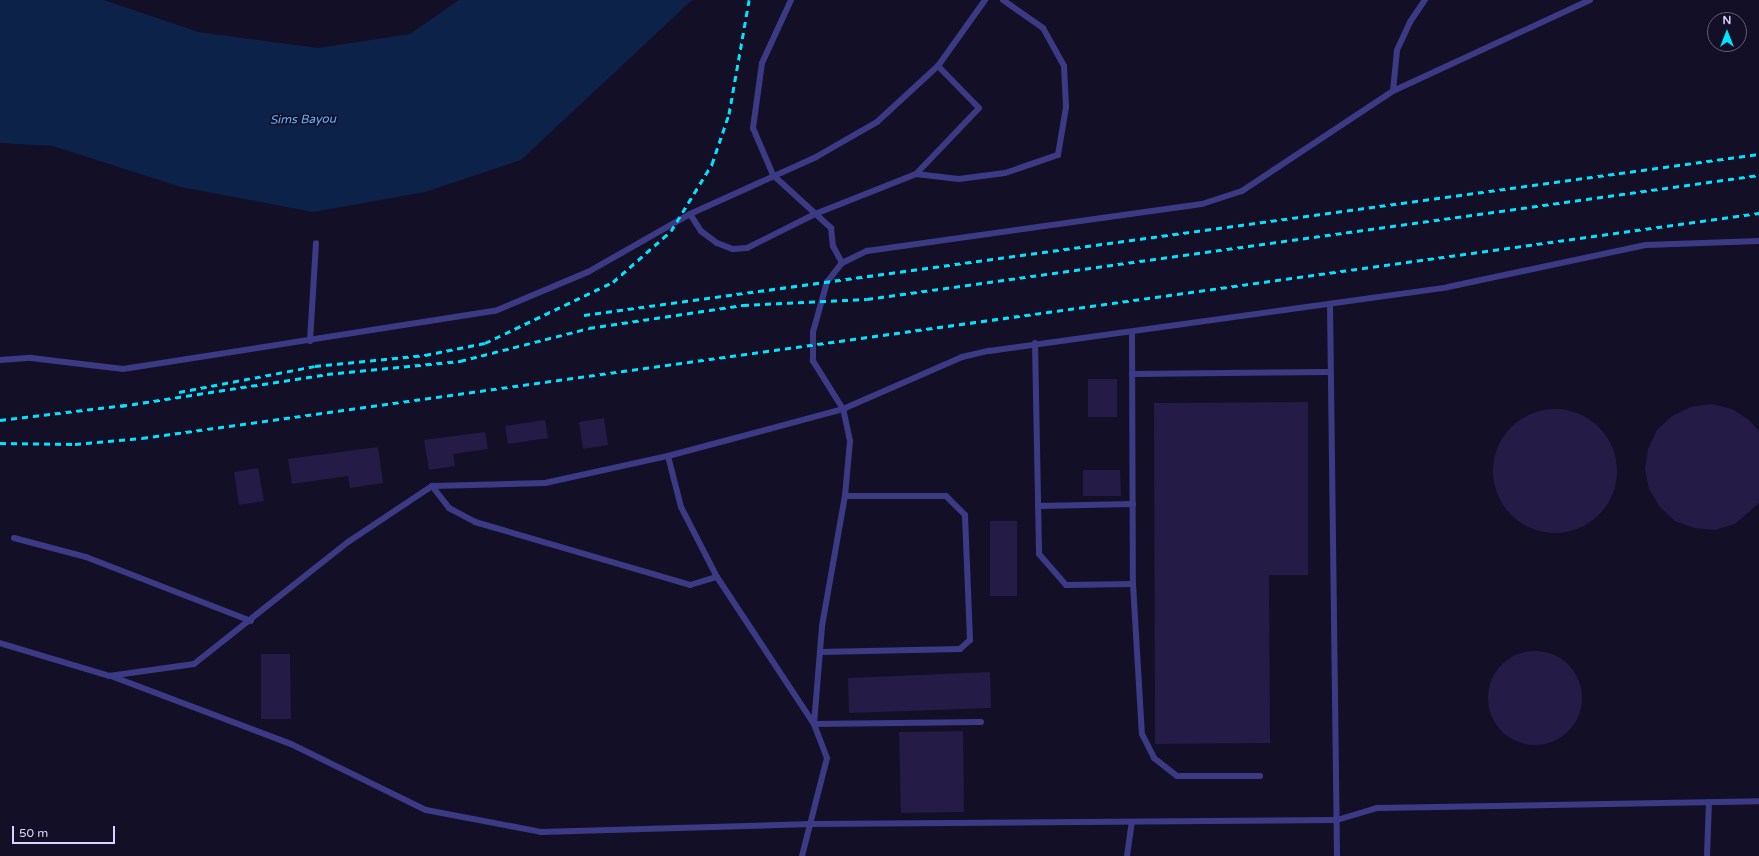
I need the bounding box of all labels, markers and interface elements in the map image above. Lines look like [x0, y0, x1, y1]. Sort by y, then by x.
north arrow [1707, 12, 1747, 52]
text: N [1723, 14, 1731, 27]
water label: Sims Bayou [270, 112, 336, 128]
scale bar [14, 818, 117, 844]
text: 50 m [19, 826, 48, 840]

